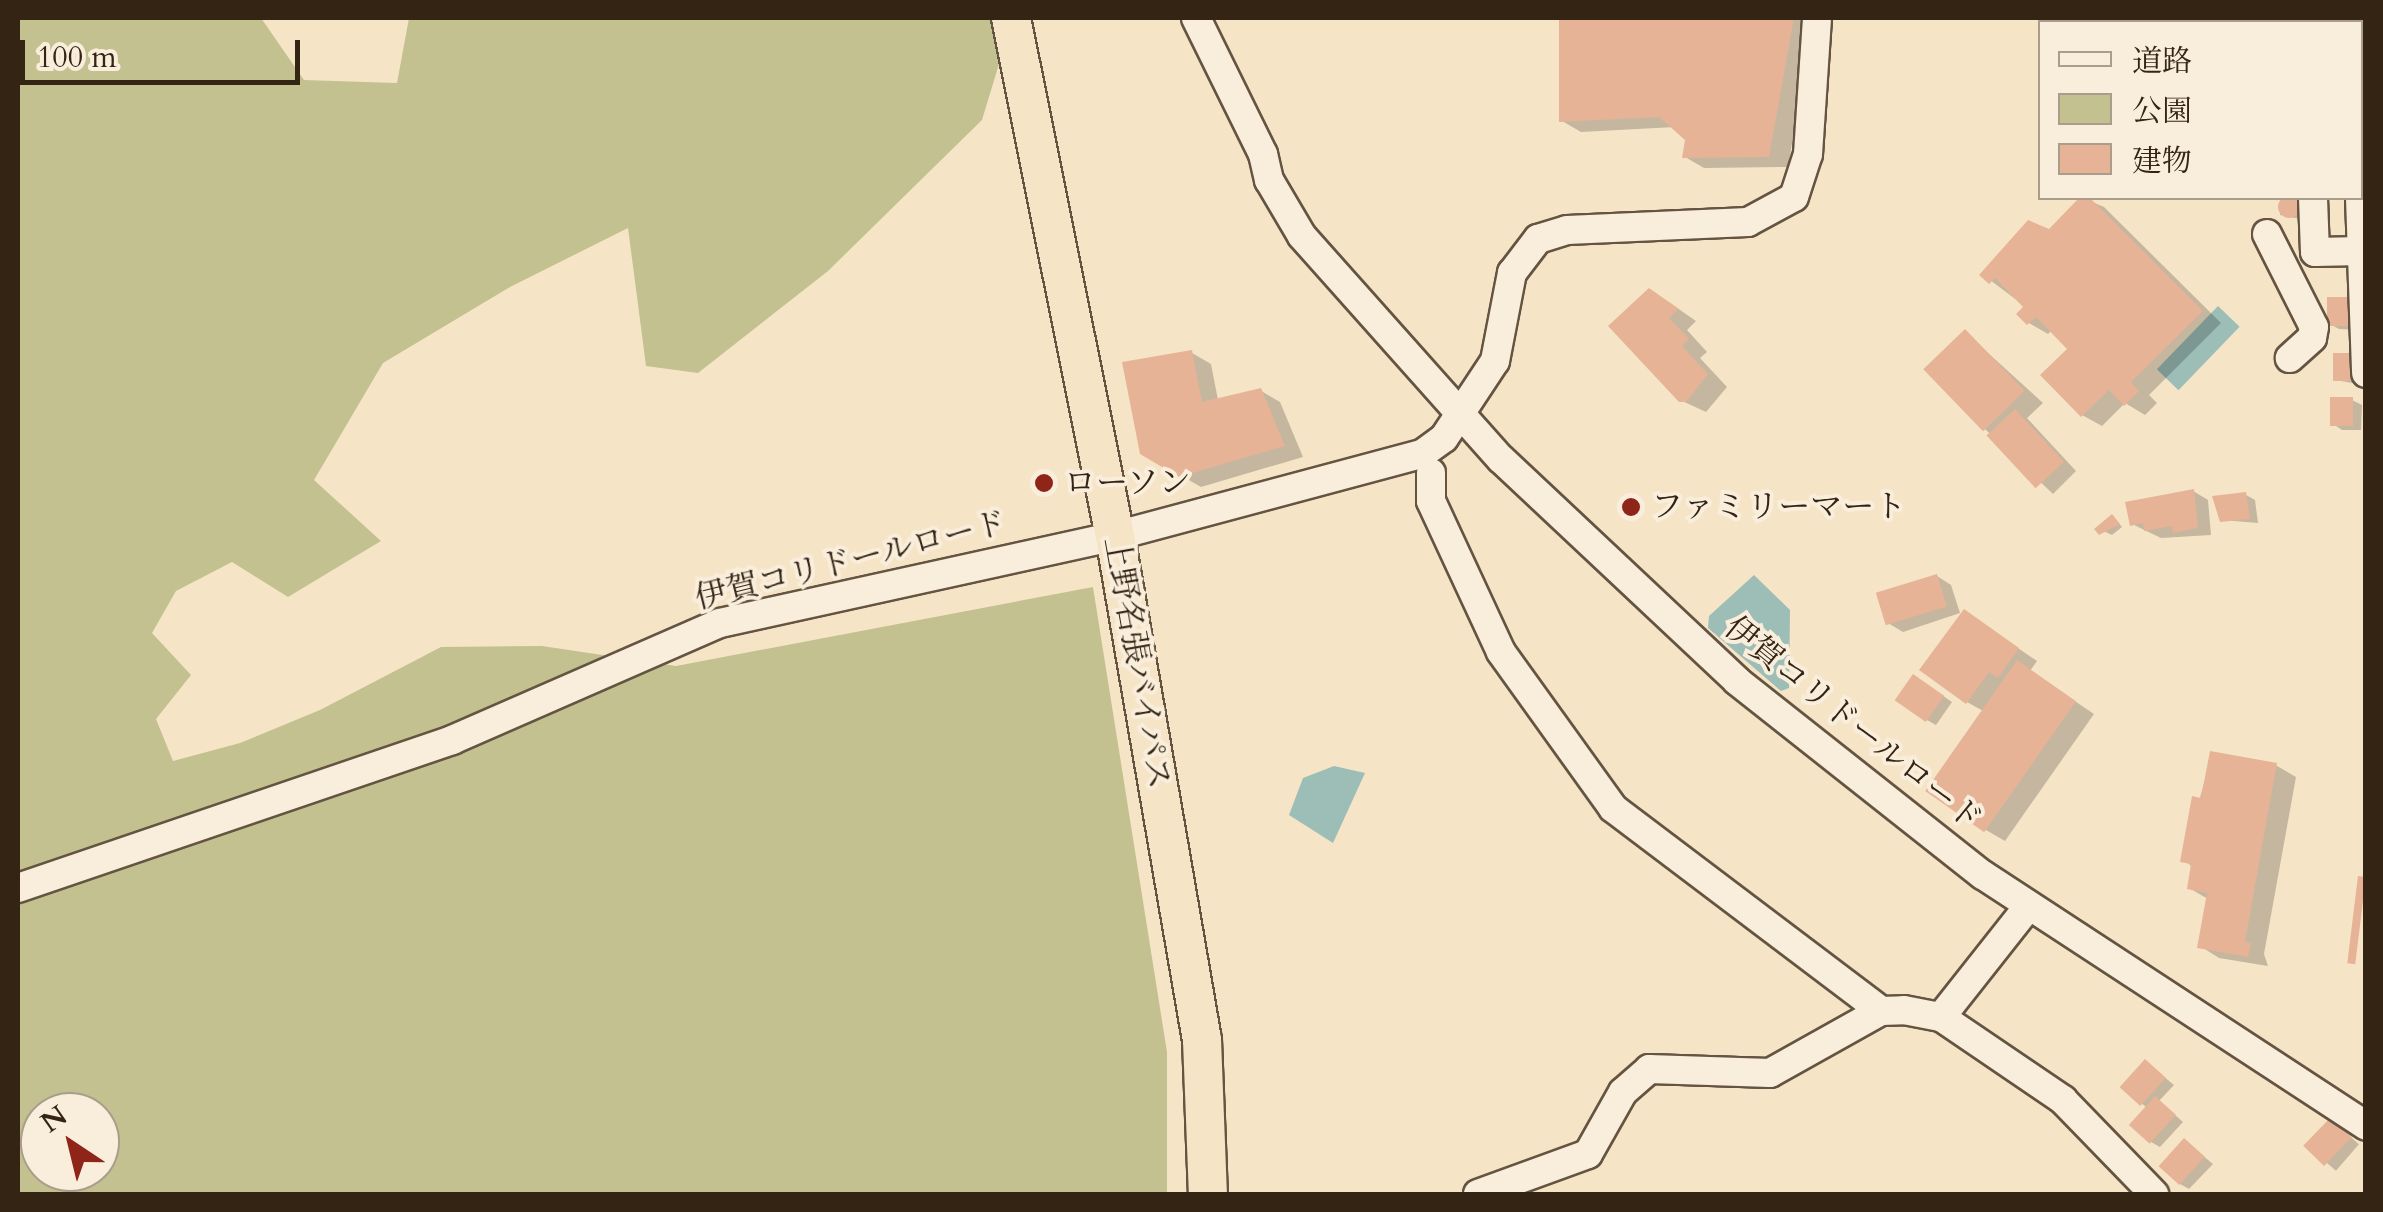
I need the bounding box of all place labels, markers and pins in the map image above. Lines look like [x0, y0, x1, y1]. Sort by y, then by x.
place label: ローソン [1064, 464, 1192, 502]
marker: ローソン [1033, 472, 1055, 494]
place label: ファミリーマート [1651, 488, 1907, 526]
marker: ファミリーマート [1620, 496, 1642, 518]

